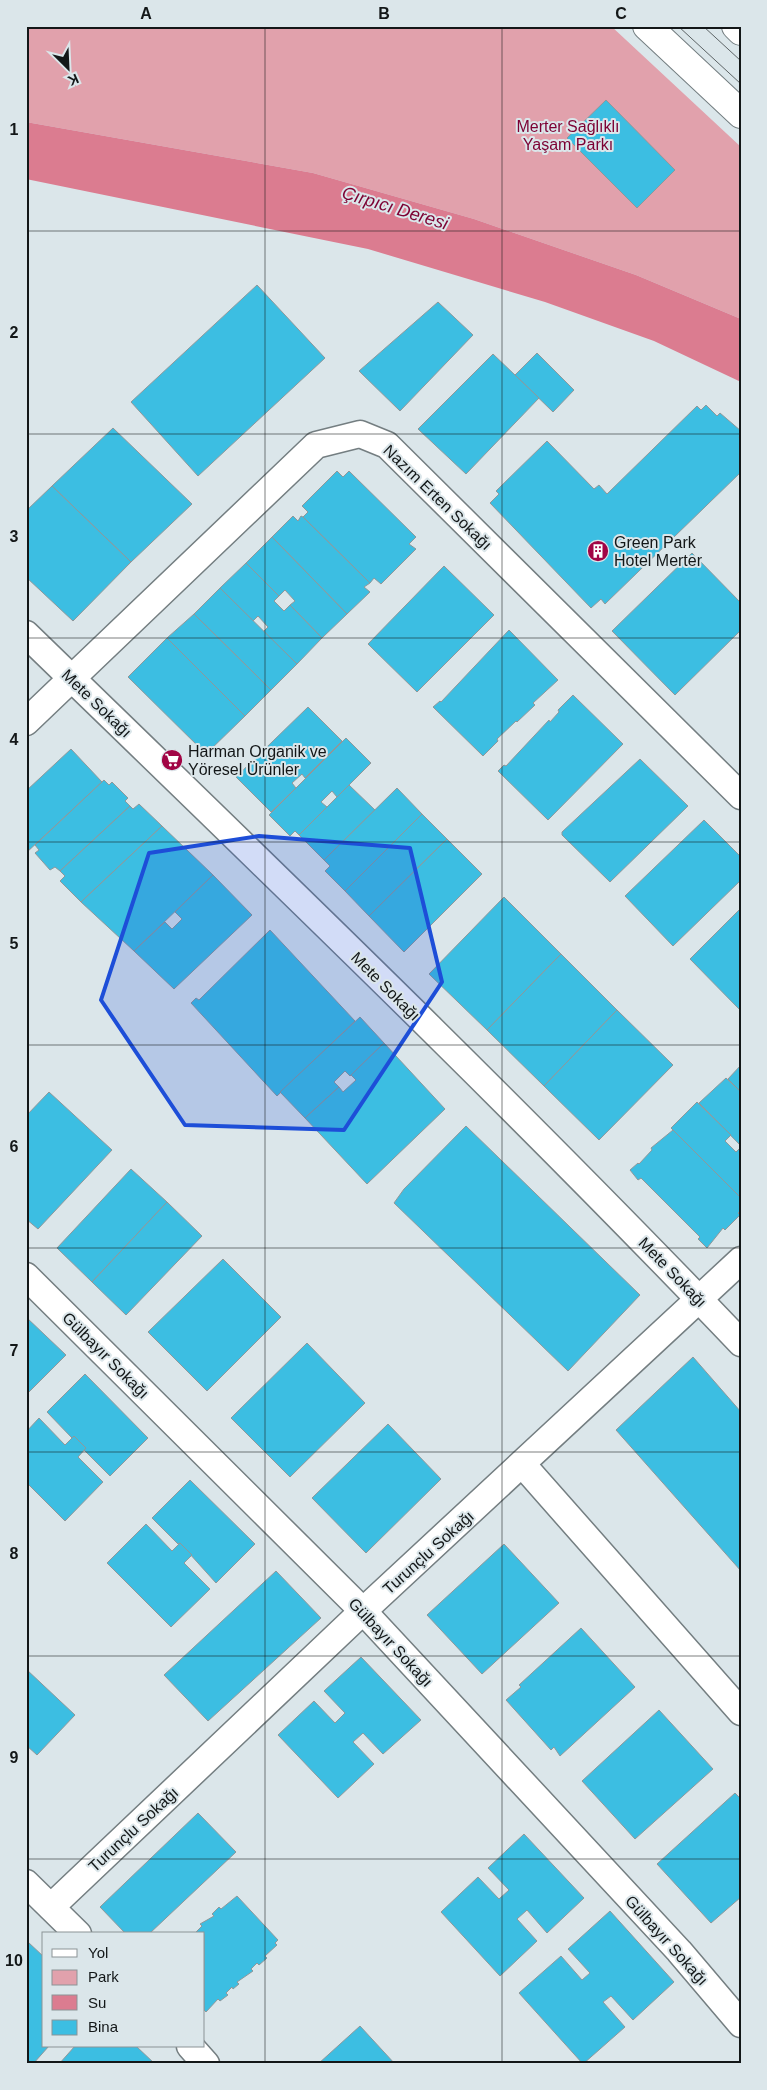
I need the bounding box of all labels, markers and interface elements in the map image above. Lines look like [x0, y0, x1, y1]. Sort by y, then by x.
text: A [140, 5, 152, 22]
text: B [378, 5, 390, 22]
text: C [615, 5, 627, 22]
north arrow [42, 42, 92, 92]
text: K [65, 71, 81, 89]
park label: Merter Sağlıklı Yaşam Parkı [516, 118, 620, 153]
text: 1 [10, 121, 19, 138]
water label: Çırpıcı Deresi [339, 182, 451, 234]
text: 2 [10, 324, 19, 341]
street label: Nazım Erten Sokağı [380, 442, 495, 553]
text: 3 [10, 528, 19, 545]
place label: Green Park Hotel Merter [614, 534, 703, 569]
building icon: Green Park Hotel Merter [586, 539, 610, 563]
street label: Mete Sokağı [58, 666, 135, 741]
text: 4 [10, 731, 19, 748]
place label: Harman Organik ve Yöresel Ürünler [188, 743, 327, 778]
supermarket icon: Harman Organik ve Yöresel Ürünler [160, 748, 184, 772]
text: 5 [10, 935, 19, 952]
street label: Mete Sokağı [348, 949, 423, 1024]
text: 6 [10, 1138, 19, 1155]
street label: Mete Sokağı [635, 1234, 710, 1311]
street label: Gülbayır Sokağı [59, 1309, 152, 1402]
text: 7 [10, 1342, 19, 1359]
street label: Turunçlu Sokağı [380, 1507, 477, 1597]
text: 8 [10, 1545, 19, 1562]
street label: Gülbayır Sokağı [345, 1595, 436, 1690]
text: 9 [10, 1749, 19, 1766]
street label: Turunçlu Sokağı [85, 1784, 182, 1875]
street label: Gülbayır Sokağı [622, 1892, 711, 1989]
legend [42, 1932, 205, 2048]
text: Yol [88, 1944, 108, 1961]
text: 10 [5, 1952, 23, 1969]
text: Park [88, 1968, 119, 1985]
text: Su [88, 1994, 106, 2011]
text: Bina [88, 2018, 119, 2035]

